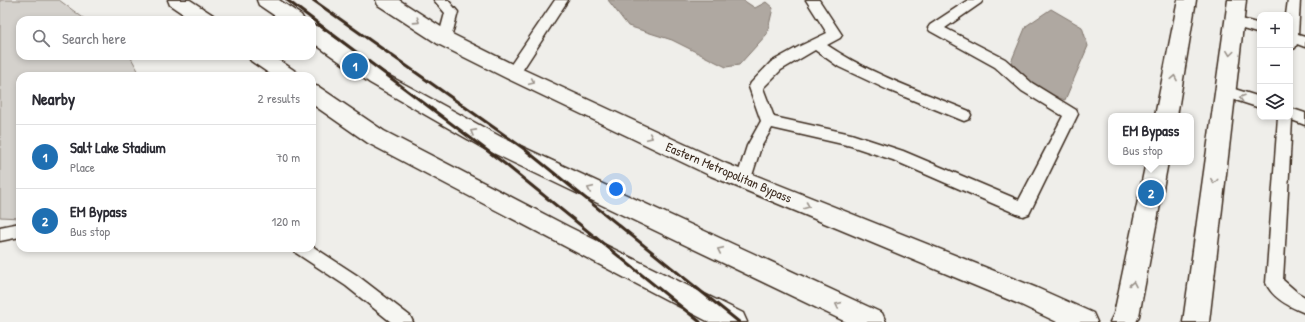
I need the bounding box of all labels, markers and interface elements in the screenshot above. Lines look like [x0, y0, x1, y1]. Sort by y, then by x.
map controls [1257, 12, 1293, 120]
button: + [1257, 12, 1293, 48]
search box [16, 16, 316, 60]
one-way arrow [413, 16, 420, 24]
icon: search [30, 27, 52, 49]
text: Search here [62, 28, 126, 49]
button: − [1257, 48, 1293, 84]
one-way arrow [1226, 49, 1235, 56]
pin: 1 [342, 51, 368, 81]
one-way arrow [1169, 75, 1178, 81]
one-way arrow [528, 77, 535, 85]
button: layers [1257, 84, 1293, 120]
text: Nearby [32, 87, 75, 110]
text: 2 results [258, 89, 300, 107]
one-way arrow [1239, 94, 1246, 102]
popup [1108, 113, 1194, 165]
text: EM Bypass [1123, 120, 1179, 141]
one-way arrow [470, 129, 477, 137]
one-way arrow [645, 132, 653, 140]
text: Salt Lake Stadium [70, 137, 166, 158]
street label: Eastern Metropolitan Bypass [663, 137, 795, 207]
text: Bus stop [1123, 141, 1163, 159]
text: 1 [43, 148, 47, 166]
text: 70 m [276, 148, 300, 166]
text: Place [70, 158, 95, 176]
pin: 2 [1138, 178, 1164, 208]
one-way arrow [1209, 178, 1218, 185]
your location [606, 179, 626, 199]
one-way arrow [586, 186, 594, 194]
text: EM Bypass [70, 201, 127, 222]
one-way arrow [804, 201, 811, 209]
text: 2 [42, 212, 48, 230]
text: 120 m [272, 212, 300, 230]
text: Bus stop [70, 222, 110, 240]
one-way arrow [717, 247, 724, 255]
one-way arrow [1128, 281, 1136, 287]
one-way arrow [834, 302, 842, 310]

